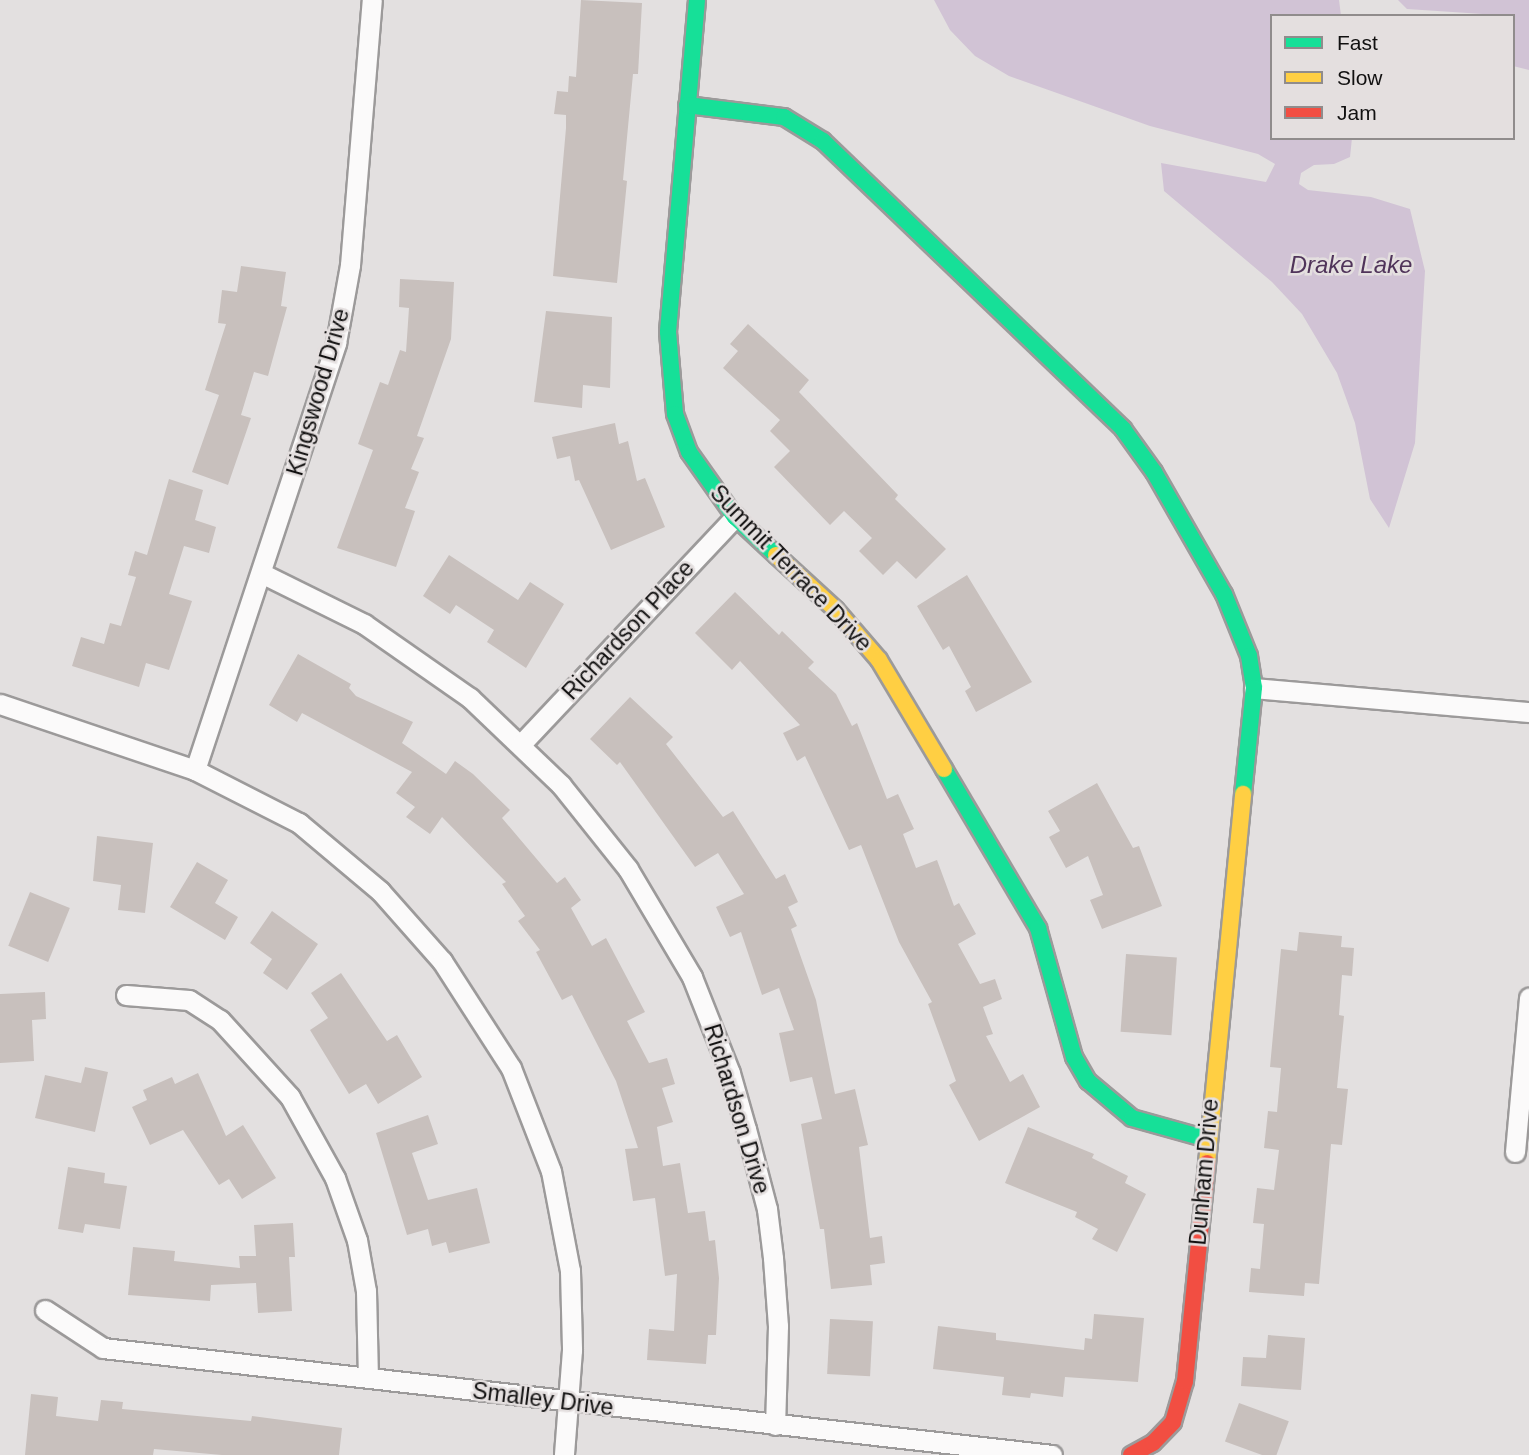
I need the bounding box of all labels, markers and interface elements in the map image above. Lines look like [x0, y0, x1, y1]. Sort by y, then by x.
legend [1270, 14, 1515, 140]
text: Fast [1337, 31, 1378, 54]
text: Slow [1337, 66, 1383, 89]
text: Jam [1337, 101, 1377, 124]
water label: Drake Lake [1290, 251, 1412, 279]
street label: Kingswood Drive [281, 305, 355, 479]
street label: Summit Terrace Drive [704, 479, 878, 657]
street label: Richardson Place [556, 555, 700, 705]
street label: Richardson Drive [698, 1021, 776, 1197]
street label: Dunham Drive [1184, 1098, 1224, 1246]
street label: Smalley Drive [471, 1377, 615, 1421]

